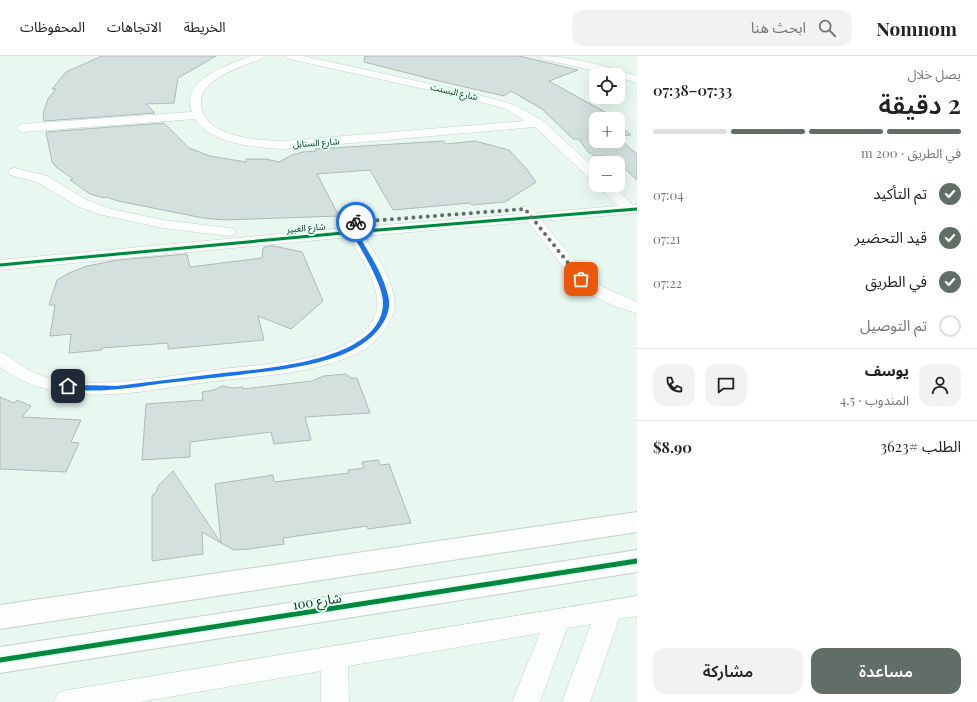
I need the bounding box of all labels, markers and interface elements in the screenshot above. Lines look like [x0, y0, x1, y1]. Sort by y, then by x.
search box [572, 10, 852, 46]
text: Nomnom [876, 15, 957, 41]
text: المحفوظات [20, 17, 85, 36]
text: الاتجاهات [107, 17, 162, 36]
text: الخريطة [184, 17, 226, 36]
text: ابحث هنا [751, 17, 806, 37]
icon: search [816, 17, 838, 39]
text: يصل خلال [908, 65, 961, 82]
map controls [589, 68, 625, 192]
button: locate [589, 68, 625, 104]
street label: شارع البسنت [429, 80, 479, 104]
text: 07:33–07:38 [653, 80, 732, 100]
text: 2 دقيقة [878, 86, 961, 121]
button: + [589, 112, 625, 148]
street label: شارع السنابل [292, 134, 340, 152]
text: في الطريق · 200 m [861, 144, 961, 161]
button: − [589, 156, 625, 192]
text: تم التأكيد [873, 183, 927, 203]
icon: check [939, 183, 961, 205]
text: 07:04 [653, 186, 684, 203]
courier [336, 202, 376, 242]
icon: bike [345, 211, 367, 233]
street label: شارع العبير [285, 219, 326, 237]
text: قيد التحضير [855, 227, 927, 247]
icon: check [939, 227, 961, 249]
text: 07:21 [653, 230, 681, 247]
pin [564, 262, 598, 296]
icon: bag [570, 268, 592, 290]
text: في الطريق [865, 271, 927, 291]
icon: check [939, 271, 961, 293]
text: 07:22 [653, 274, 682, 291]
text: تم التوصيل [860, 315, 927, 335]
text: يوسف [865, 360, 909, 380]
button: phone [653, 364, 695, 406]
button: chat [705, 364, 747, 406]
button: person [919, 364, 961, 406]
pin [51, 369, 85, 403]
icon: home [57, 375, 79, 397]
text: المندوب · 4.5 [840, 391, 909, 408]
text: الطلب #3623 [880, 436, 961, 456]
text: $8.90 [653, 437, 692, 457]
street label: شارع 100 [291, 588, 343, 616]
button: مشاركة [653, 648, 803, 694]
button: مساعدة [811, 648, 961, 694]

